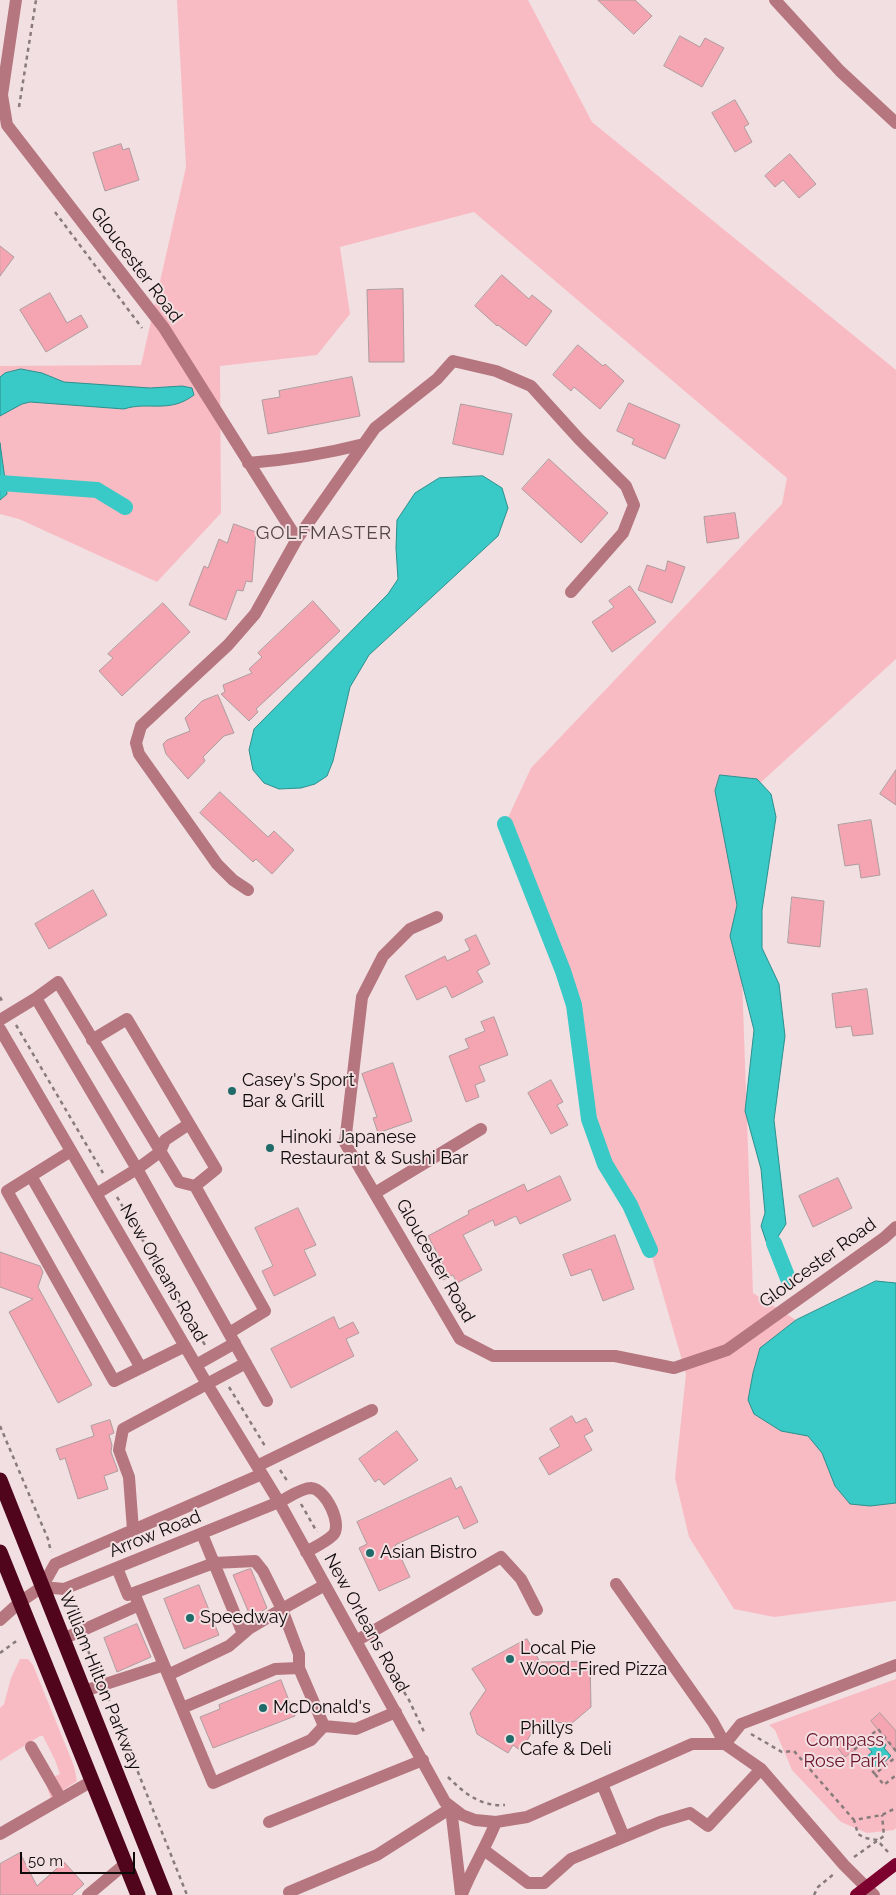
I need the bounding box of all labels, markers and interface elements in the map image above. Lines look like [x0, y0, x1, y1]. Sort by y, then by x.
street label: Gloucester Road [86, 203, 186, 327]
district label: GOLFMASTER [254, 522, 394, 544]
place label: Casey's Sport Bar & Grill [242, 1070, 355, 1112]
marker: Casey's Sport Bar & Grill [226, 1085, 238, 1097]
place label: Hinoki Japanese Restaurant & Sushi Bar [280, 1127, 468, 1170]
marker: Hinoki Japanese Restaurant & Sushi Bar [264, 1142, 276, 1154]
street label: Gloucester Road [391, 1196, 479, 1326]
street label: New Orleans Road [115, 1200, 211, 1346]
street label: Gloucester Road [756, 1213, 880, 1313]
street label: Arrow Road [106, 1506, 204, 1562]
place label: Asian Bistro [380, 1542, 477, 1564]
marker: Asian Bistro [364, 1547, 376, 1559]
street label: New Orleans Road [319, 1550, 413, 1696]
street label: William Hilton Parkway [54, 1588, 146, 1774]
place label: Speedway [200, 1607, 288, 1629]
marker: Speedway [184, 1612, 196, 1624]
place label: Local Pie Wood-Fired Pizza [520, 1638, 667, 1680]
marker: Local Pie Wood-Fired Pizza [504, 1653, 516, 1665]
place label: McDonald's [273, 1697, 371, 1719]
marker: McDonald's [257, 1702, 269, 1714]
place label: Phillys Cafe & Deli [520, 1718, 612, 1760]
park label: Compass Rose Park [804, 1730, 886, 1772]
marker: Phillys Cafe & Deli [504, 1733, 516, 1745]
scale bar [22, 1842, 138, 1874]
text: 50 m [28, 1852, 63, 1870]

